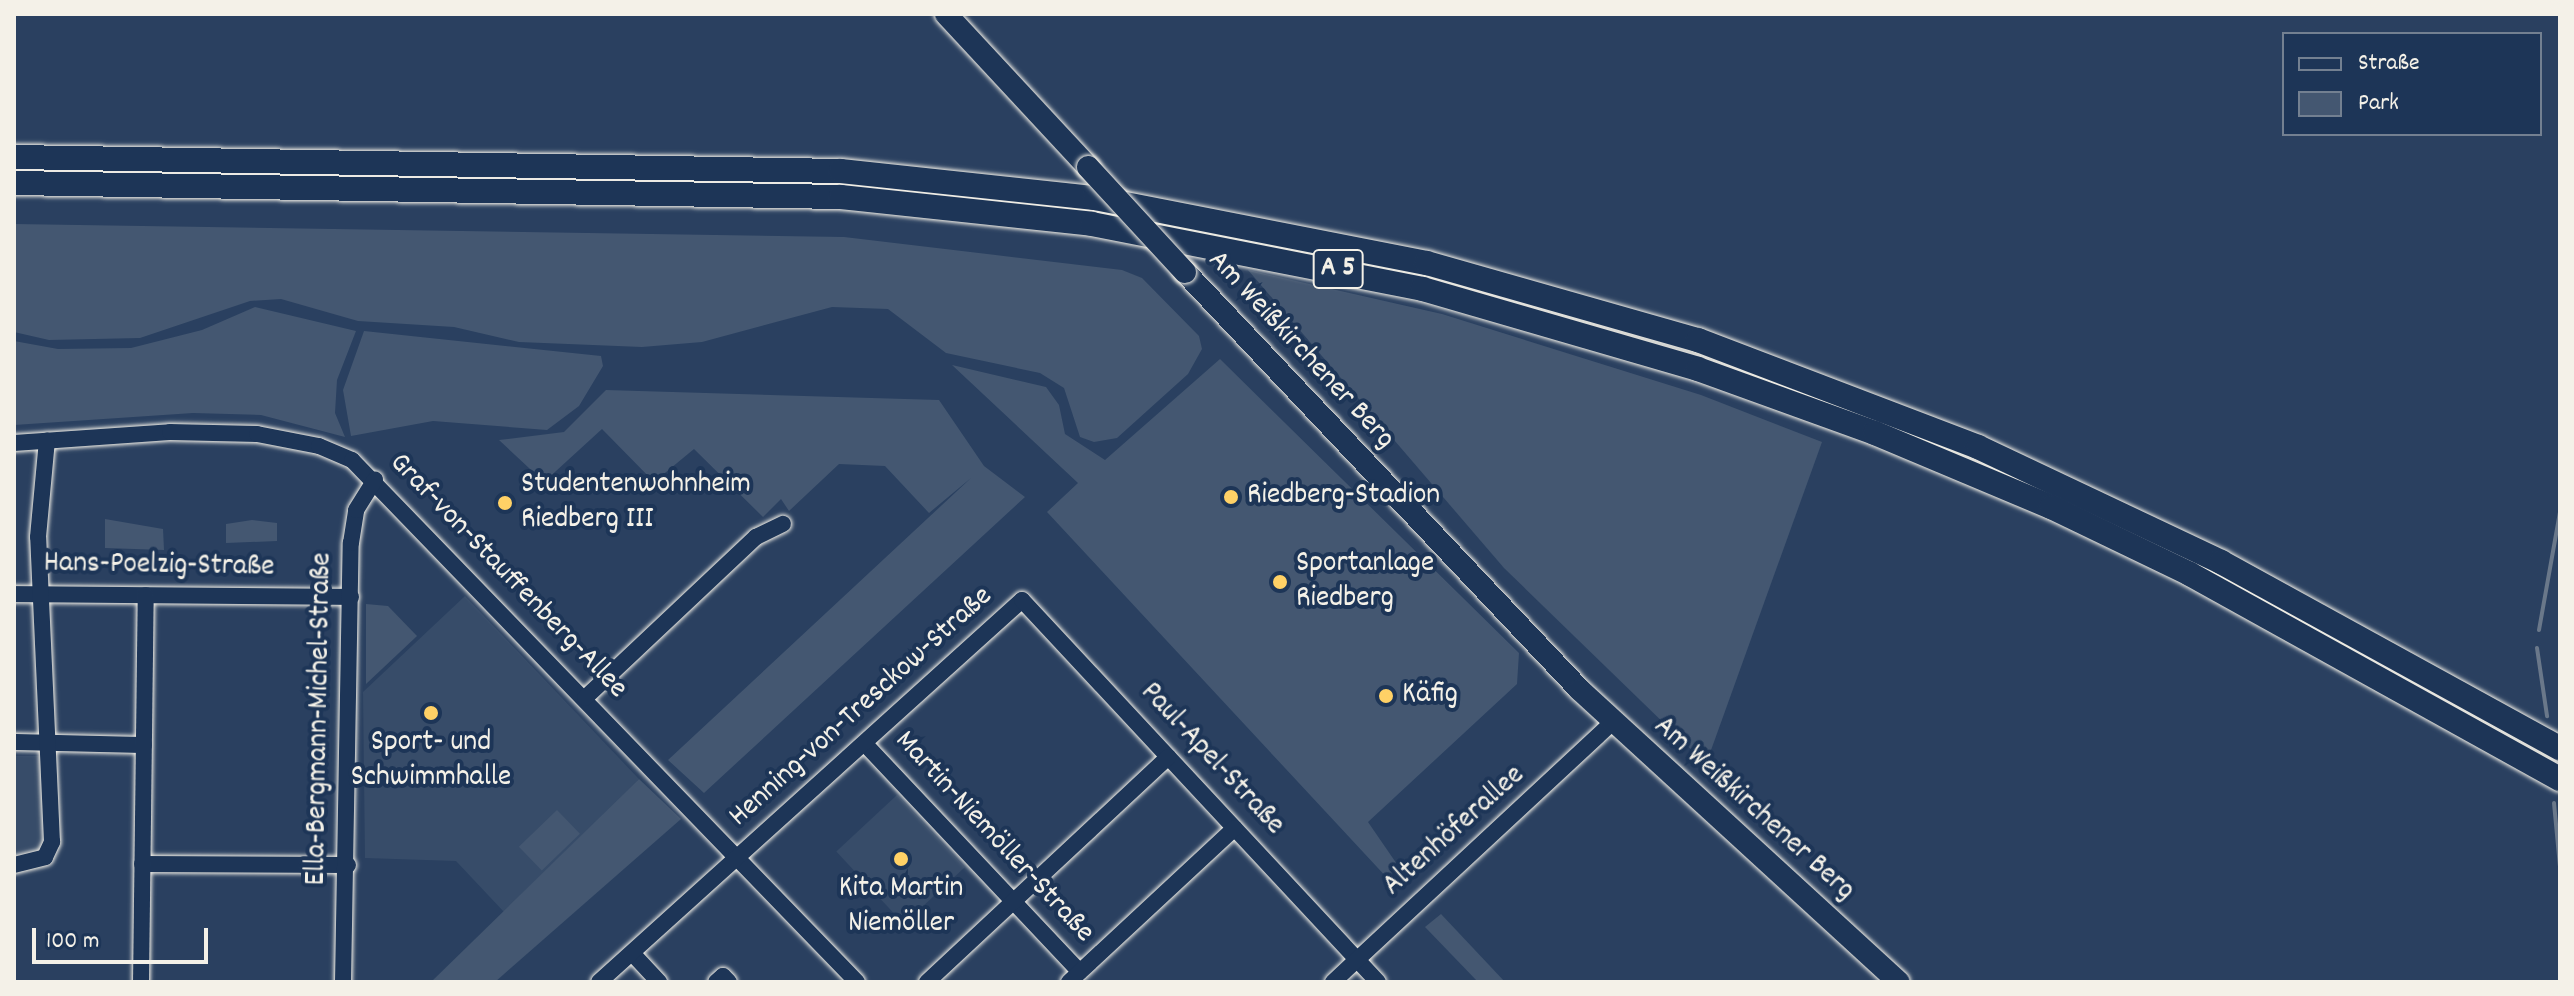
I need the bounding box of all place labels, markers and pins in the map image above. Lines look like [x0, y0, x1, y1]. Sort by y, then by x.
place label: Studentenwohnheim Riedberg III [521, 468, 751, 538]
place label: Riedberg-Stadion [1247, 479, 1440, 515]
marker: Riedberg-Stadion [1222, 488, 1240, 506]
marker: Studentenwohnheim Riedberg III [496, 494, 514, 512]
place label: Sportanlage Riedberg [1296, 547, 1434, 618]
marker: Sportanlage Riedberg [1271, 573, 1289, 591]
place label: Käfig [1402, 678, 1458, 714]
marker: Käfig [1377, 687, 1395, 705]
marker: Sport- und Schwimmhalle [422, 704, 440, 722]
place label: Sport- und Schwimmhalle [351, 726, 511, 796]
marker: Kita Martin Niemöller [892, 850, 910, 868]
place label: Kita Martin Niemöller [839, 872, 963, 942]

